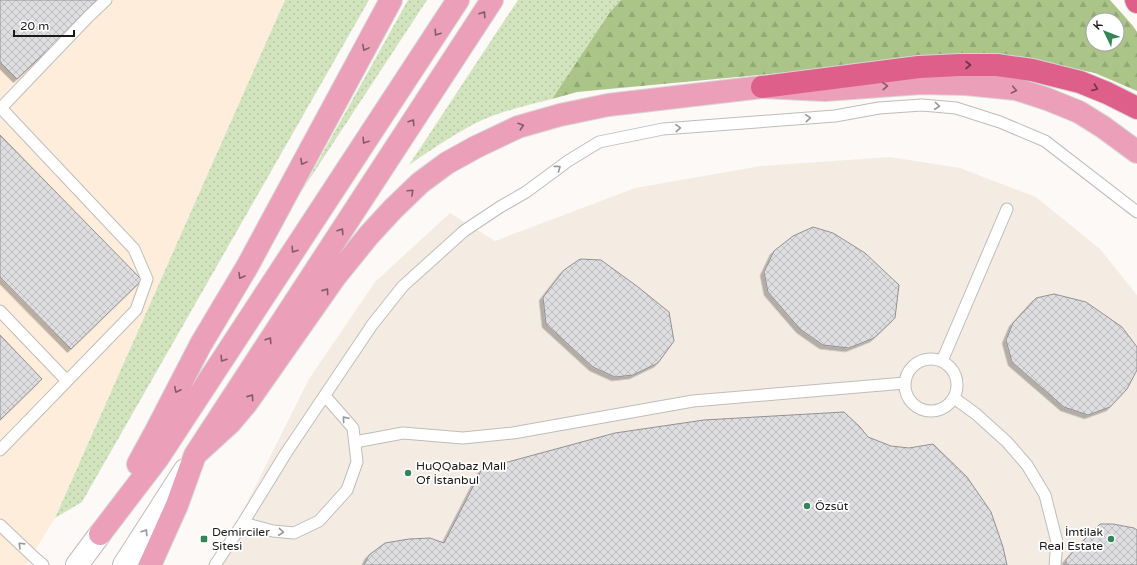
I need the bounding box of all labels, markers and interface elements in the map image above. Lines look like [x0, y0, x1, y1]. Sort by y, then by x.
one-way arrow [478, 11, 486, 18]
scale bar [14, 12, 74, 38]
north arrow [1085, 12, 1125, 52]
text: K [1091, 18, 1106, 33]
text: 20 m [20, 19, 49, 33]
one-way arrow [435, 28, 442, 35]
one-way arrow [363, 44, 370, 51]
one-way arrow [965, 61, 971, 69]
one-way arrow [882, 81, 888, 90]
one-way arrow [1091, 84, 1098, 92]
one-way arrow [1011, 85, 1017, 94]
one-way arrow [934, 102, 940, 111]
one-way arrow [805, 113, 811, 122]
one-way arrow [407, 120, 414, 127]
one-way arrow [518, 123, 525, 131]
one-way arrow [675, 123, 681, 132]
one-way arrow [363, 137, 370, 144]
one-way arrow [301, 158, 308, 166]
one-way arrow [553, 166, 560, 173]
one-way arrow [406, 190, 414, 197]
one-way arrow [336, 228, 343, 235]
one-way arrow [291, 246, 299, 253]
one-way arrow [239, 272, 246, 280]
one-way arrow [321, 288, 328, 295]
one-way arrow [265, 337, 272, 344]
one-way arrow [221, 354, 228, 361]
one-way arrow [175, 385, 182, 393]
one-way arrow [246, 394, 254, 401]
one-way arrow [343, 417, 350, 424]
place label: HuQQabaz Mall Of İstanbul [416, 459, 506, 487]
marker: HuQQabaz Mall Of İstanbul [403, 468, 413, 478]
place label: Özsüt [815, 499, 849, 513]
marker: Özsüt [802, 501, 812, 511]
place label: Demirciler Sitesi [212, 525, 270, 553]
place label: İmtilak Real Estate [1039, 525, 1103, 553]
one-way arrow [278, 527, 284, 536]
one-way arrow [140, 529, 147, 536]
marker: Demirciler Sitesi [199, 534, 209, 544]
marker: İmtilak Real Estate [1106, 534, 1116, 544]
one-way arrow [18, 542, 26, 550]

